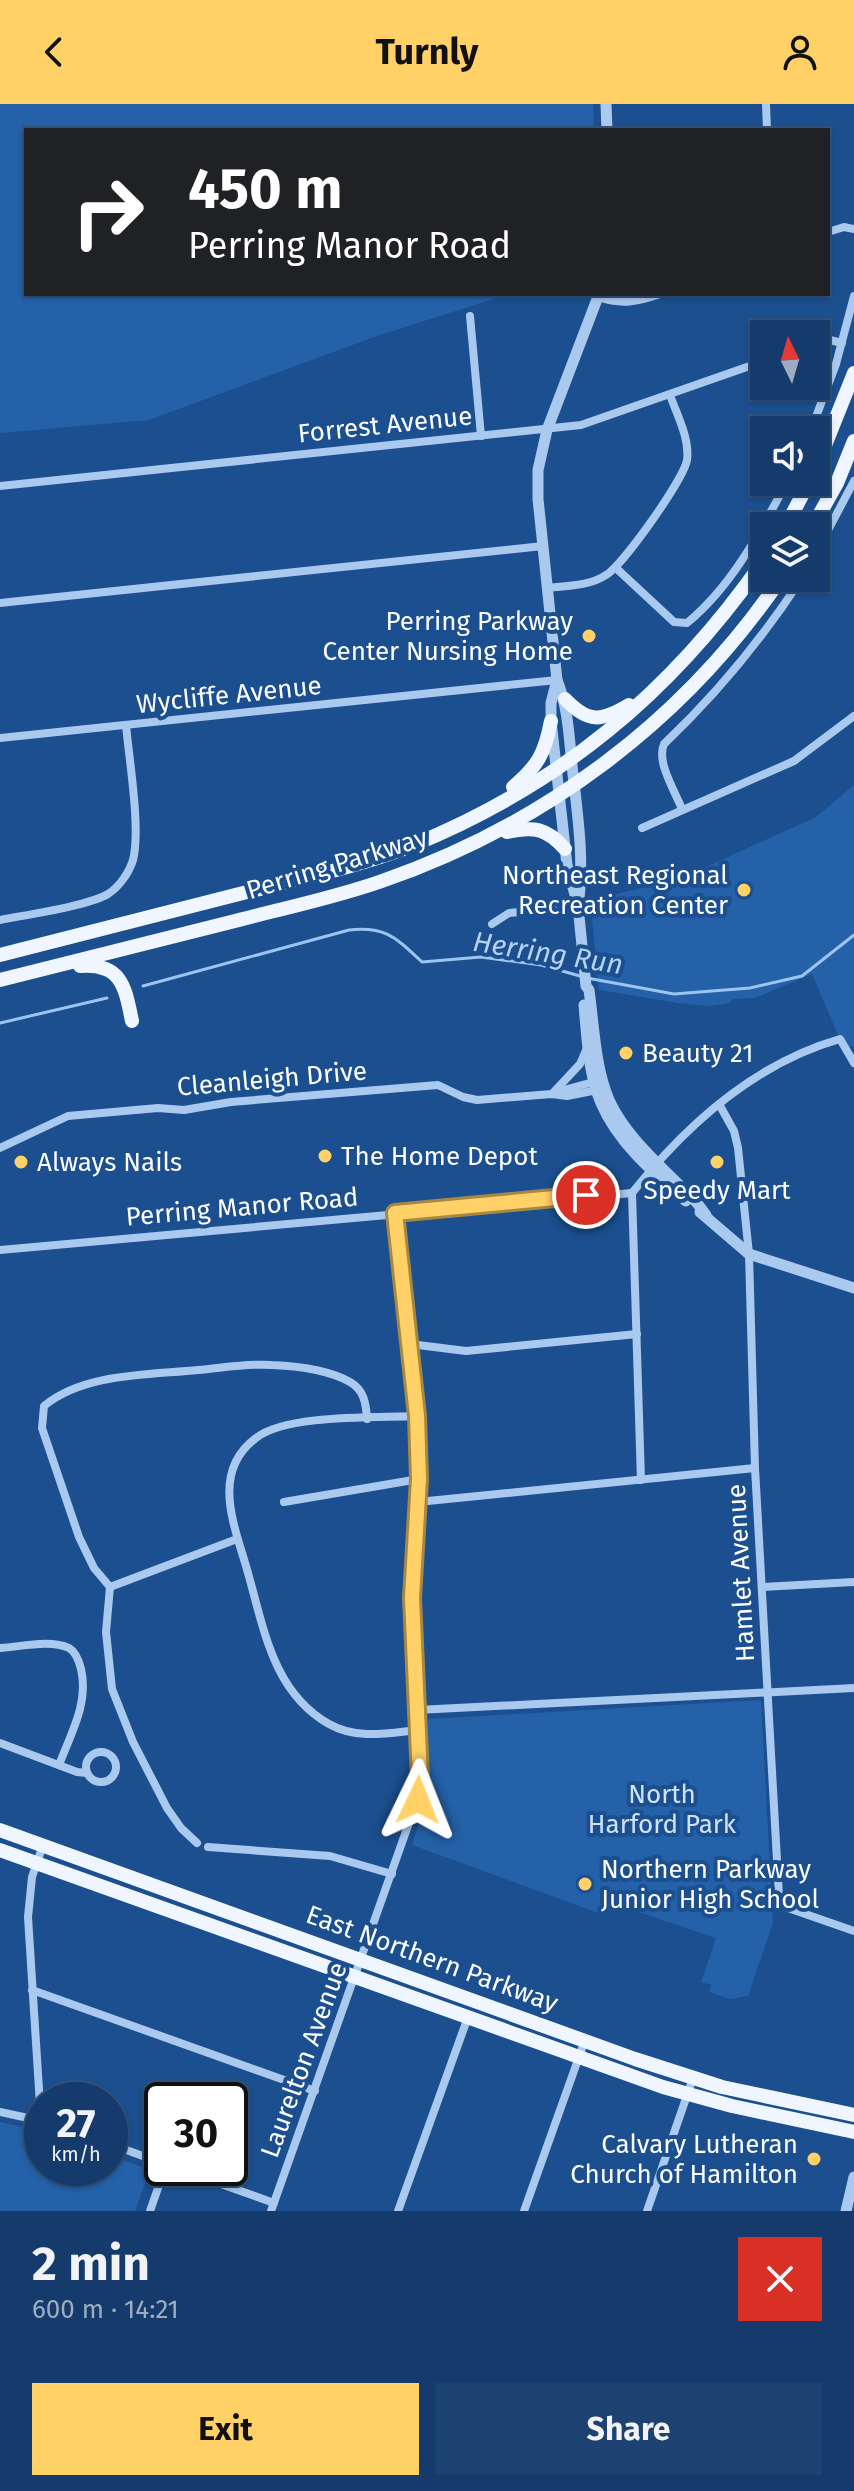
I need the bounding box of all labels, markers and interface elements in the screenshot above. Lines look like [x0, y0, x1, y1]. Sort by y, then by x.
icon: back [32, 30, 76, 74]
text: Turnly [376, 30, 478, 74]
icon: person [778, 30, 822, 74]
text: 450 m [188, 156, 342, 223]
icon: right [56, 160, 160, 264]
text: Perring Manor Road [188, 224, 511, 268]
north arrow [750, 320, 830, 400]
map controls [750, 320, 830, 592]
street label: Forrest Avenue [296, 400, 474, 450]
button: sound [750, 416, 830, 496]
button: layers [750, 512, 830, 592]
place label: Perring Parkway Center Nursing Home [322, 606, 573, 667]
marker: Perring Parkway Center Nursing Home [580, 627, 598, 645]
street label: Wycliffe Avenue [135, 670, 323, 720]
street label: Perring Parkway [243, 822, 431, 906]
place label: Northeast Regional Recreation Center [502, 860, 728, 921]
marker: Northeast Regional Recreation Center [735, 881, 753, 899]
water label: Herring Run [471, 925, 625, 981]
place label: Beauty 21 [642, 1038, 753, 1069]
marker: Beauty 21 [617, 1044, 635, 1062]
street label: Cleanleigh Drive [176, 1055, 368, 1103]
place label: The Home Depot [341, 1141, 538, 1172]
place label: Always Nails [37, 1147, 182, 1178]
marker: The Home Depot [316, 1147, 334, 1165]
marker: Always Nails [12, 1153, 30, 1171]
marker: Speedy Mart [708, 1153, 726, 1171]
pin [552, 1161, 620, 1229]
icon: arrive [564, 1173, 608, 1217]
place label: Speedy Mart [644, 1175, 791, 1206]
street label: Perring Manor Road [124, 1181, 360, 1233]
street label: Hamlet Avenue [721, 1483, 761, 1663]
position arrow [376, 1758, 460, 1842]
park label: North Harford Park [588, 1779, 737, 1840]
place label: Northern Parkway Junior High School [601, 1854, 820, 1915]
marker: Northern Parkway Junior High School [576, 1875, 594, 1893]
street label: East Northern Parkway [302, 1899, 562, 2019]
street label: Laurelton Avenue [254, 1958, 354, 2162]
speed limit sign: 30 [144, 2082, 248, 2186]
text: 27 [57, 2100, 96, 2148]
place label: Calvary Lutheran Church of Hamilton [570, 2129, 798, 2190]
text: km/h [51, 2142, 101, 2166]
marker: Calvary Lutheran Church of Hamilton [805, 2150, 823, 2168]
text: 2 min [32, 2235, 150, 2293]
button: close [738, 2237, 822, 2321]
text: 600 m · 14:21 [32, 2294, 179, 2325]
button: Exit [32, 2383, 419, 2475]
button: Share [435, 2383, 822, 2475]

